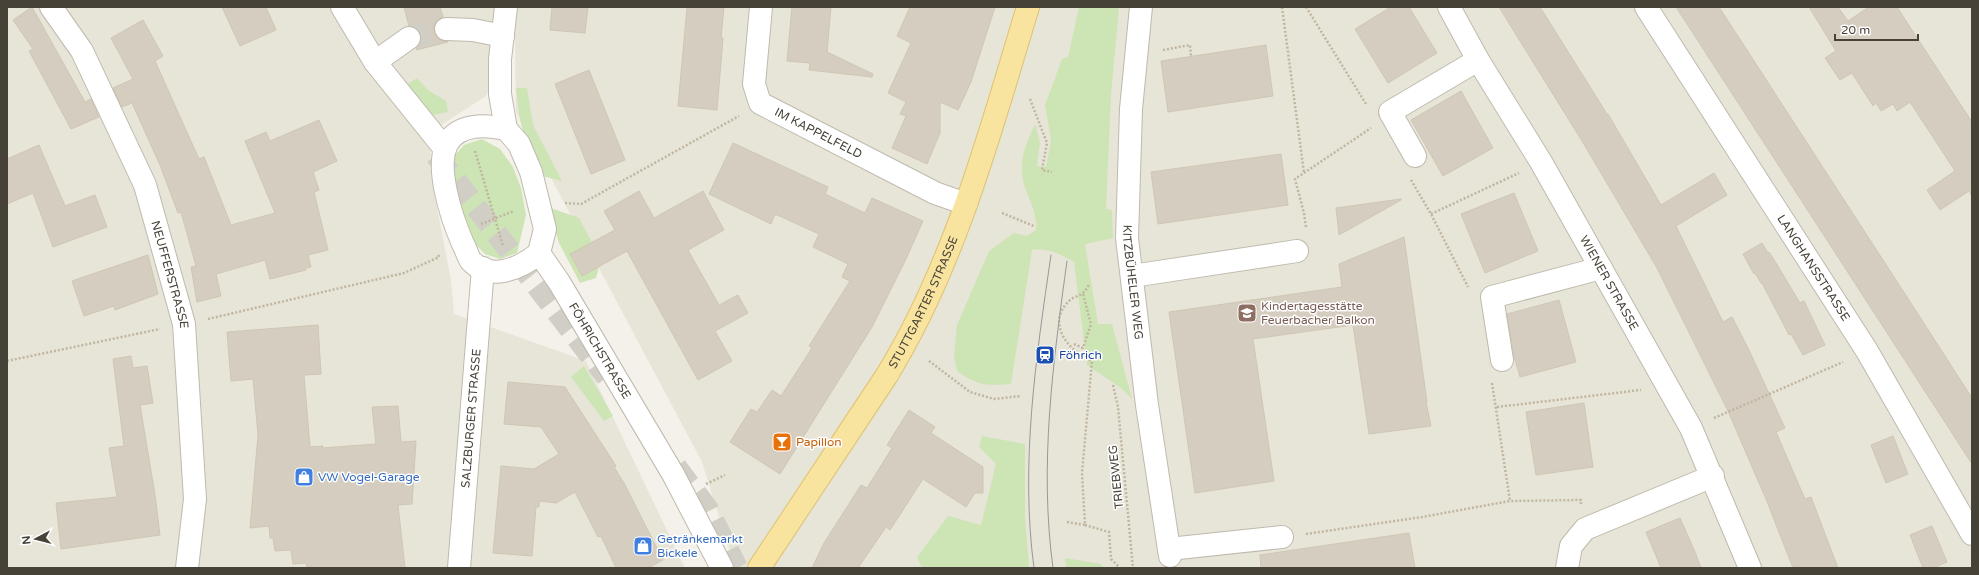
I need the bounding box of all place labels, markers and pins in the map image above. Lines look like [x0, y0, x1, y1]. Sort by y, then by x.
place label: Kindertagesstätte Feuerbacher Balkon [1261, 299, 1375, 327]
school or university icon: Kindertagesstätte Feuerbacher Balkon [1236, 302, 1258, 324]
station icon: Föhrich [1034, 344, 1056, 366]
place label: Föhrich [1059, 348, 1102, 362]
bar icon: Papillon [771, 431, 793, 453]
place label: Papillon [796, 435, 842, 449]
shop icon: VW Vogel-Garage [293, 466, 315, 488]
place label: VW Vogel-Garage [318, 470, 420, 484]
place label: Getränkemarkt Bickele [657, 532, 743, 560]
shop icon: Getränkemarkt Bickele [632, 535, 654, 557]

